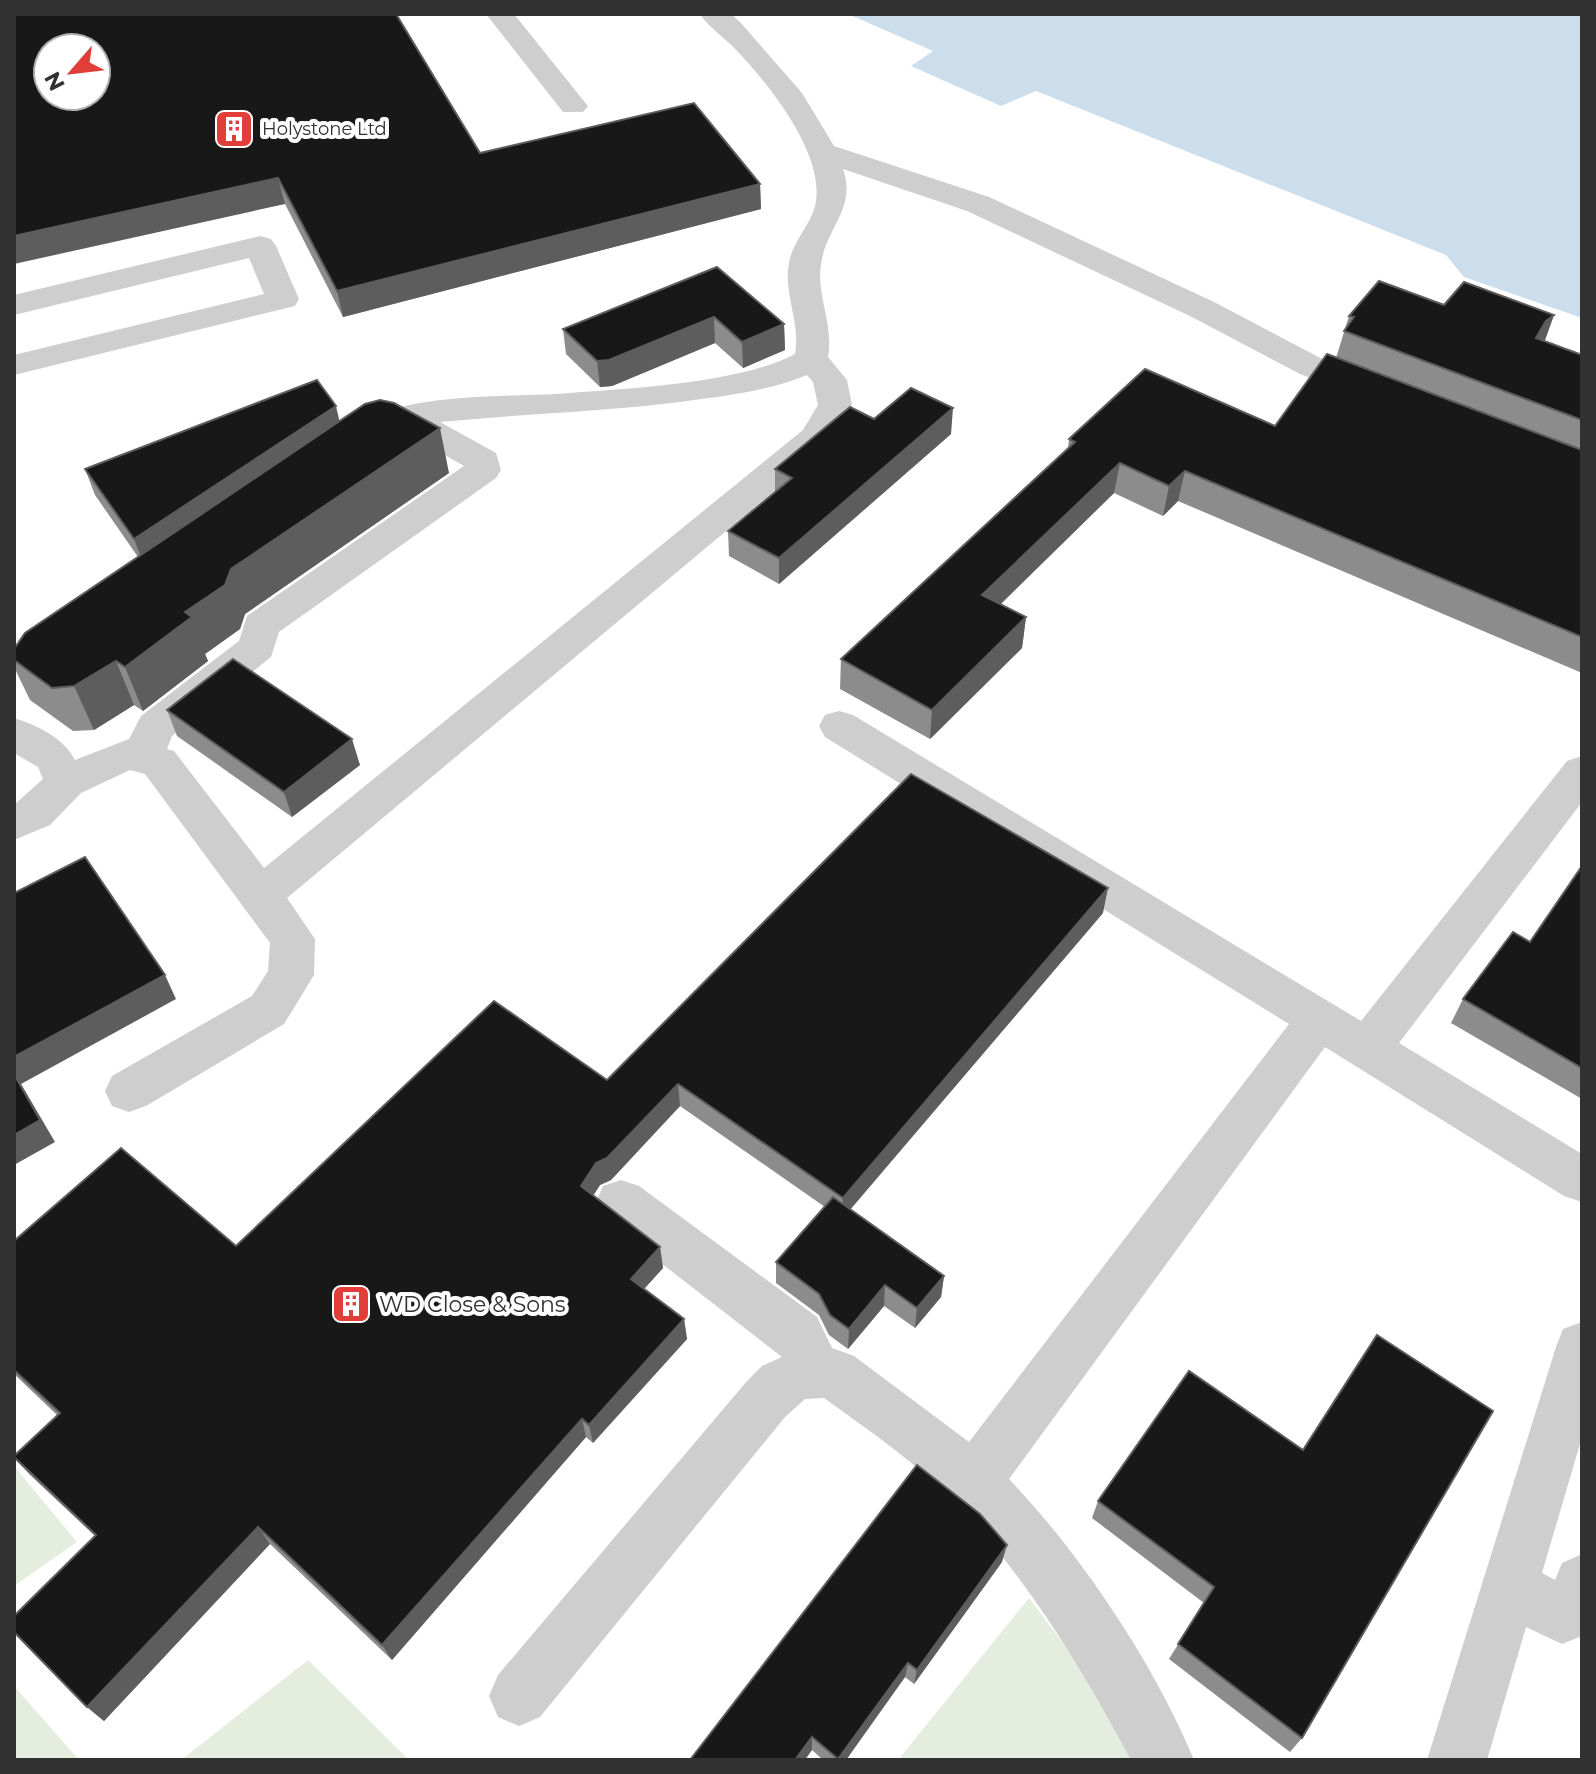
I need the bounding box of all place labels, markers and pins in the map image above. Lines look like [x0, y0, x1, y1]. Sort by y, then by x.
building icon: Holystone Ltd [213, 108, 255, 150]
place label: Holystone Ltd [262, 118, 387, 140]
building icon: WD Close & Sons [330, 1283, 372, 1325]
place label: WD Close & Sons [379, 1291, 566, 1318]

